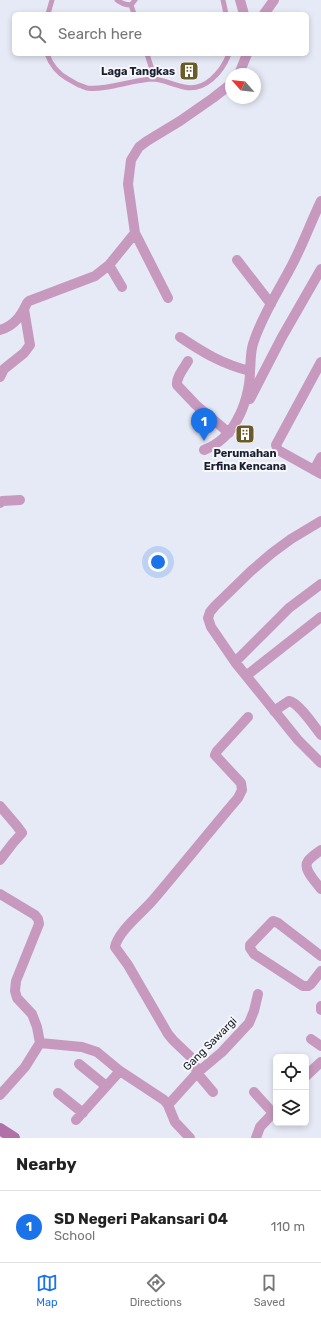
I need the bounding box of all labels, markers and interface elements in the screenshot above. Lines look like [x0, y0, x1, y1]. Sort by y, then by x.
search box [12, 12, 309, 56]
icon: search [26, 23, 48, 45]
text: Search here [58, 25, 142, 43]
building icon: Laga Tangkas [178, 60, 200, 82]
place label: Laga Tangkas [101, 65, 175, 78]
north arrow [225, 68, 261, 104]
pin: 1 [191, 408, 217, 441]
building icon: Perumahan Erfina Kencana [234, 423, 256, 445]
place label: Perumahan Erfina Kencana [204, 447, 286, 473]
your location [148, 552, 168, 572]
street label: Gang Sawargi [181, 1015, 239, 1073]
map controls [273, 1054, 309, 1126]
button: locate [273, 1054, 309, 1090]
button: layers [273, 1090, 309, 1126]
text: Nearby [16, 1154, 77, 1174]
text: SD Negeri Pakansari 04 [54, 1210, 228, 1228]
text: 1 [26, 1219, 32, 1234]
text: 110 m [271, 1219, 305, 1234]
text: School [54, 1228, 95, 1243]
tab: Map [36, 1272, 58, 1309]
tab: Directions [130, 1272, 182, 1309]
tab: Saved [254, 1272, 285, 1309]

